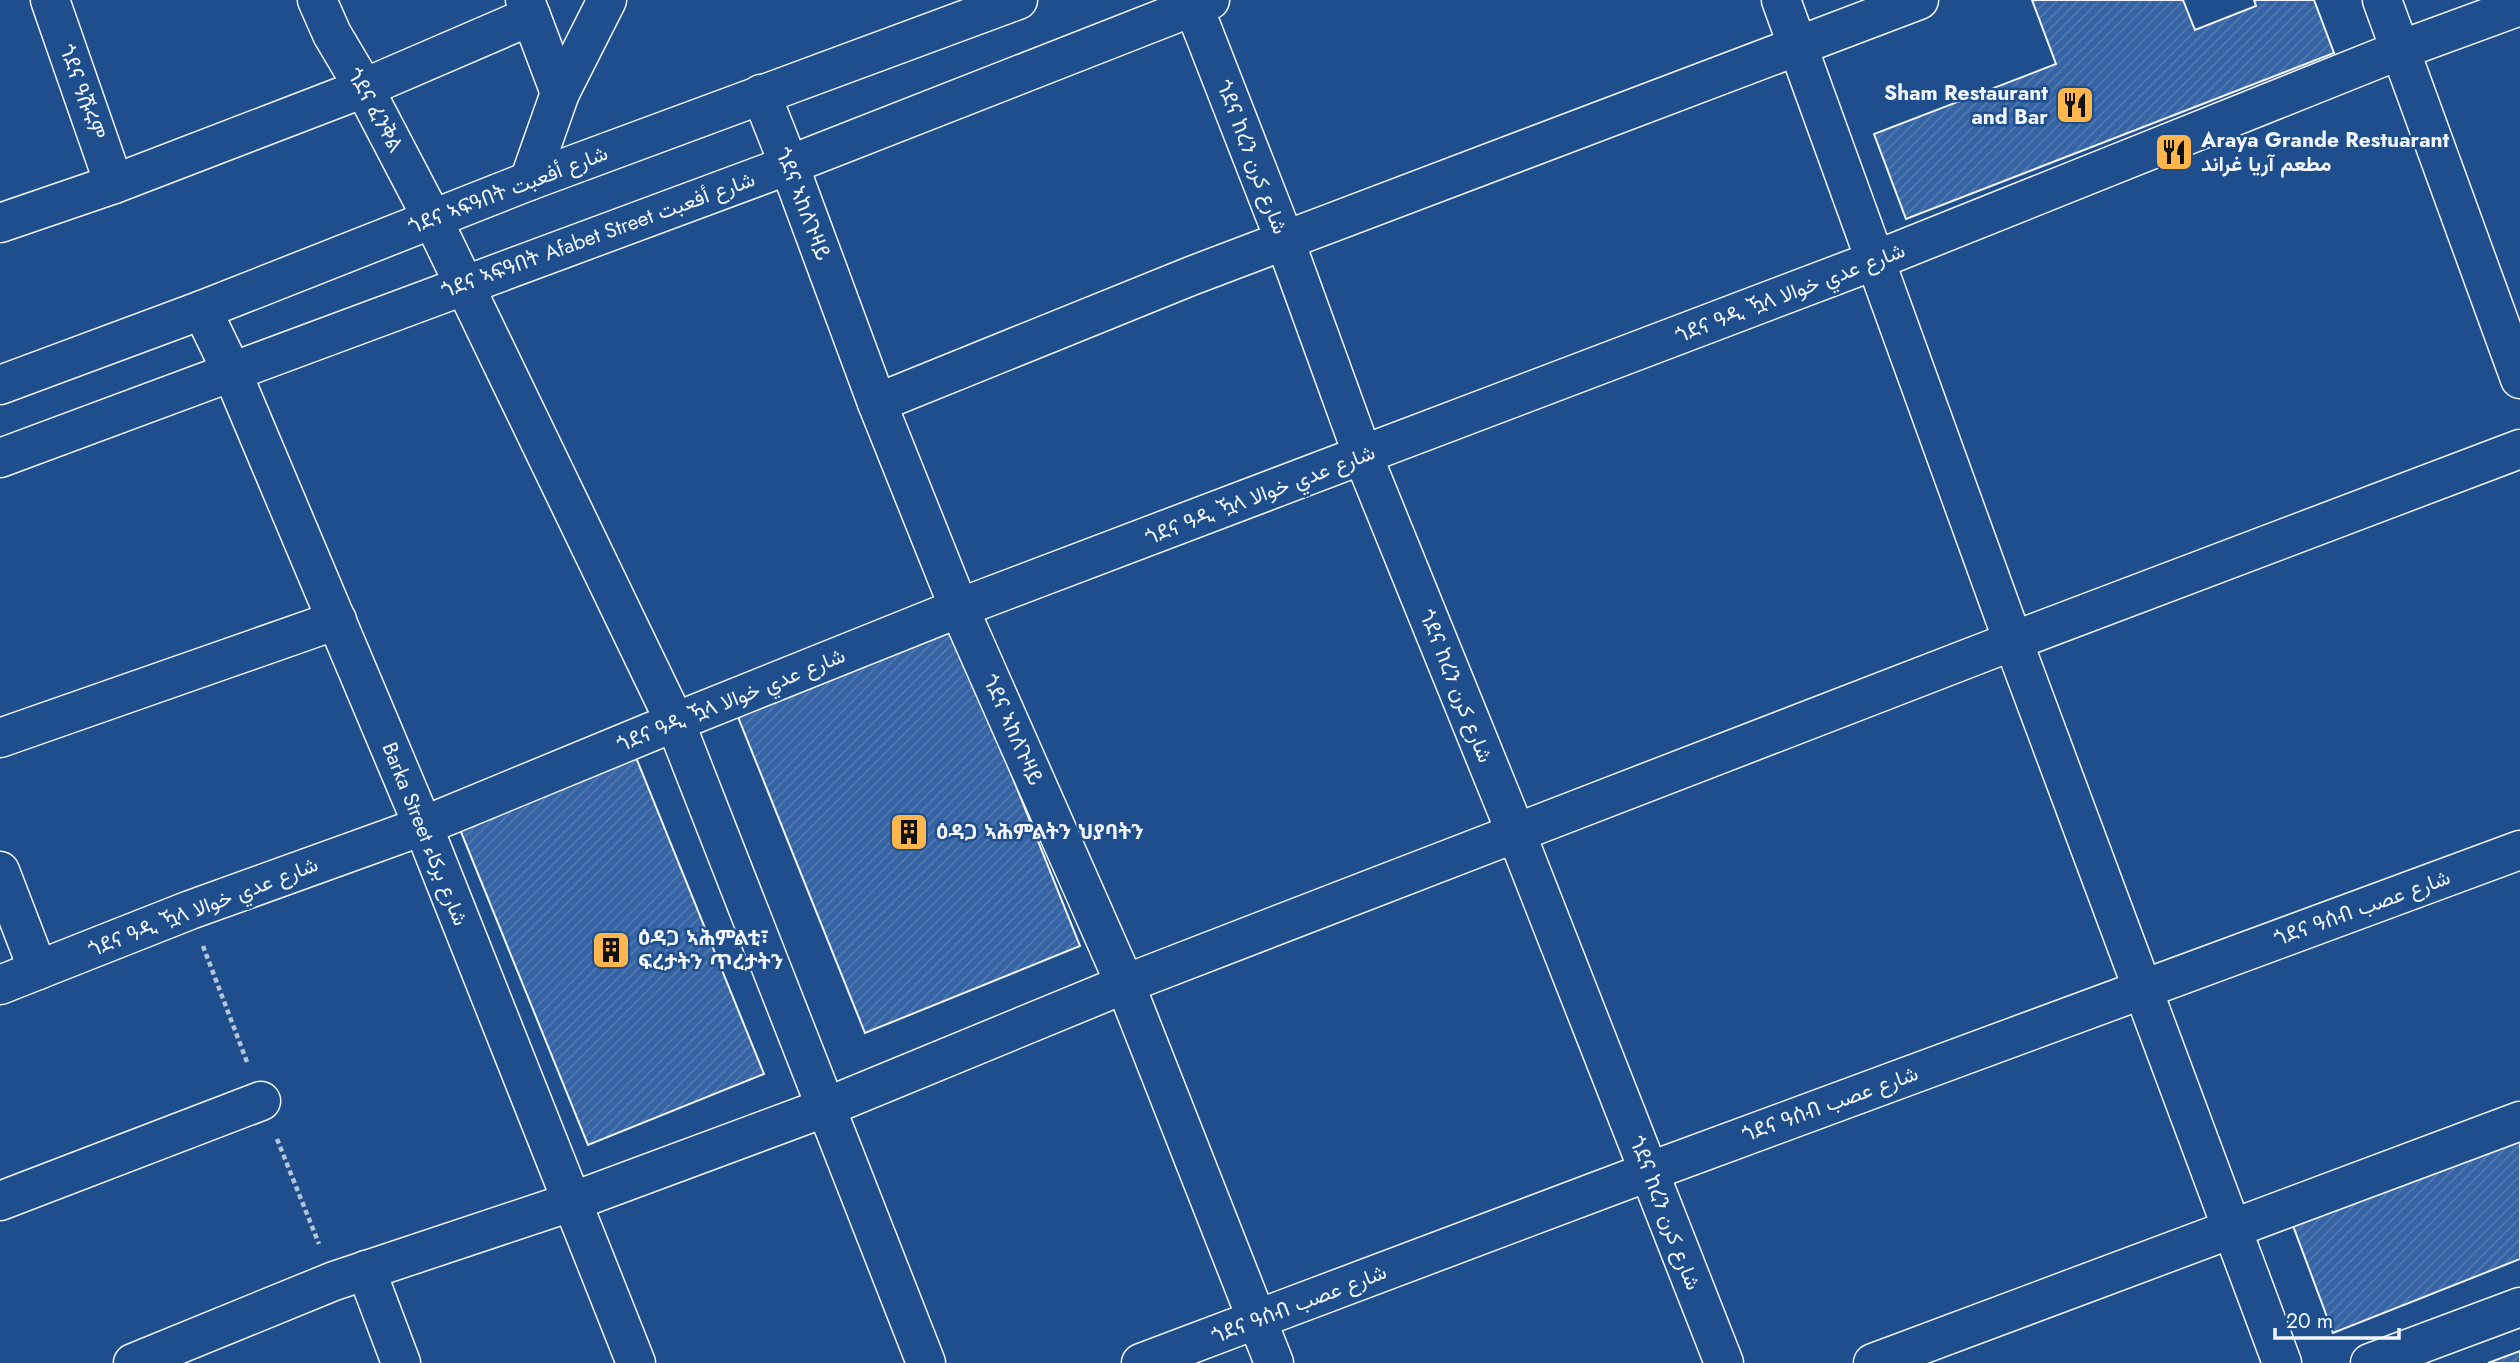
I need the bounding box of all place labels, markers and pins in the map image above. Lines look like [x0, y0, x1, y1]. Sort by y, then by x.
place label: Sham Restaurant and Bar [1884, 78, 2048, 132]
restaurant icon: Sham Restaurant and Bar [2054, 84, 2096, 126]
place label: Araya Grande Restuarant مطعم آريا غراند [2200, 125, 2450, 179]
restaurant icon: Araya Grande Restuarant مطعم آريا غراند [2153, 131, 2195, 173]
building icon: ዕዳጋ ኣሕምልትን ህያባትን [888, 811, 930, 853]
place label: ዕዳጋ ኣሕምልትን ህያባትን [936, 817, 1144, 847]
place label: ዕዳጋ ኣሕምልቲ፣ ፍረታትን ጥረታትን [638, 923, 783, 977]
building icon: ዕዳጋ ኣሕምልቲ፣ ፍረታትን ጥረታትን [590, 929, 632, 971]

